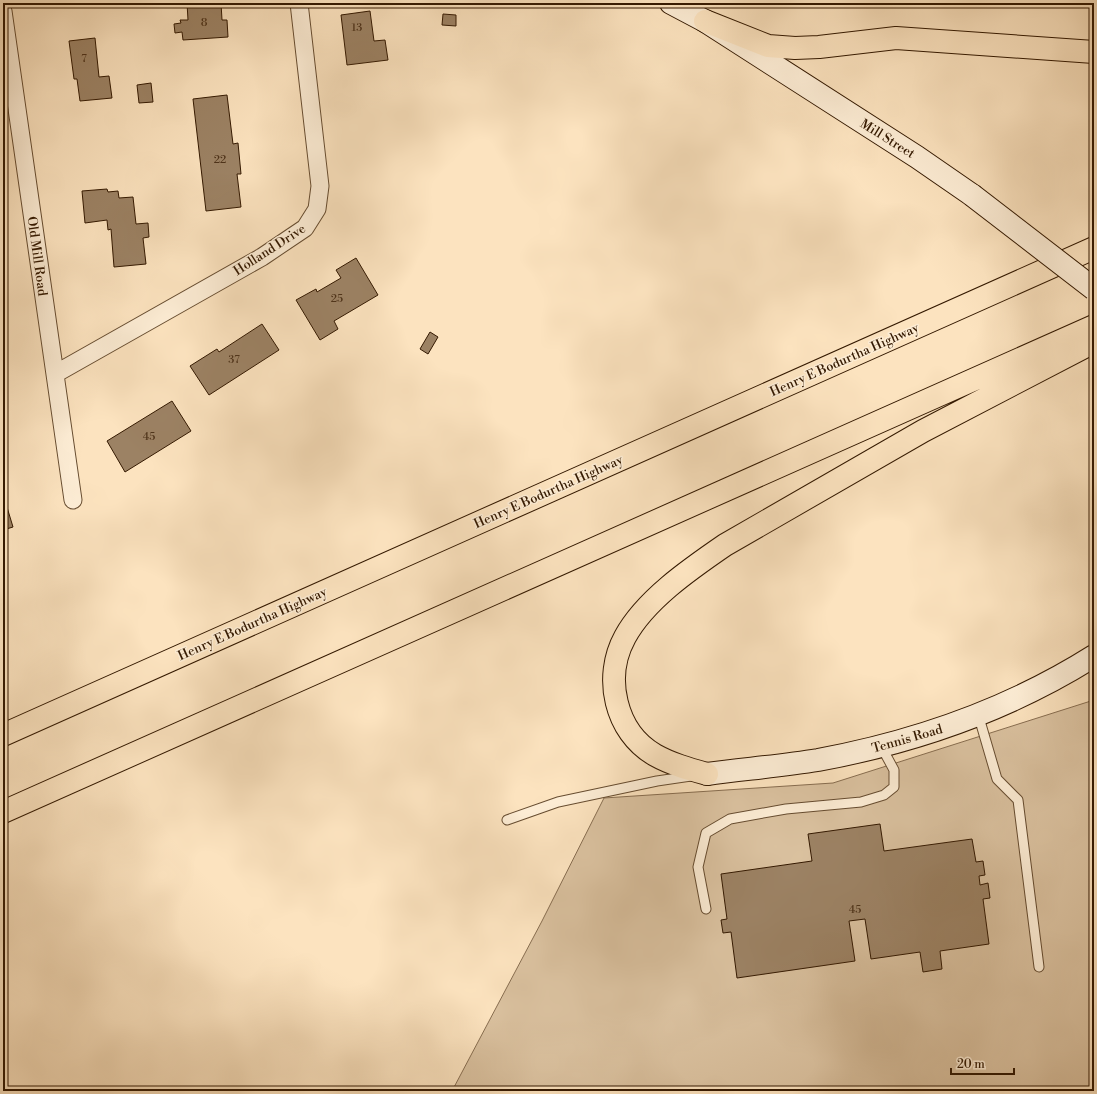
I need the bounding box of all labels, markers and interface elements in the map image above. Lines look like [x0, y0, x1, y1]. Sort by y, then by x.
house number: 8 [201, 16, 208, 30]
house number: 13 [352, 21, 362, 35]
house number: 7 [81, 52, 87, 66]
street label: Mill Street [857, 116, 918, 162]
house number: 22 [214, 153, 226, 167]
street label: Old Mill Road [23, 215, 51, 298]
street label: Holland Drive [230, 220, 309, 279]
house number: 25 [331, 292, 343, 306]
street label: Henry E Bodurtha Highway [767, 320, 922, 400]
house number: 37 [228, 353, 240, 367]
house number: 45 [143, 430, 155, 444]
street label: Henry E Bodurtha Highway [471, 452, 626, 532]
street label: Henry E Bodurtha Highway [175, 584, 330, 664]
street label: Tennis Road [870, 721, 945, 757]
house number: 45 [849, 903, 861, 917]
scale bar [951, 1050, 1014, 1076]
text: 20 m [957, 1057, 985, 1072]

